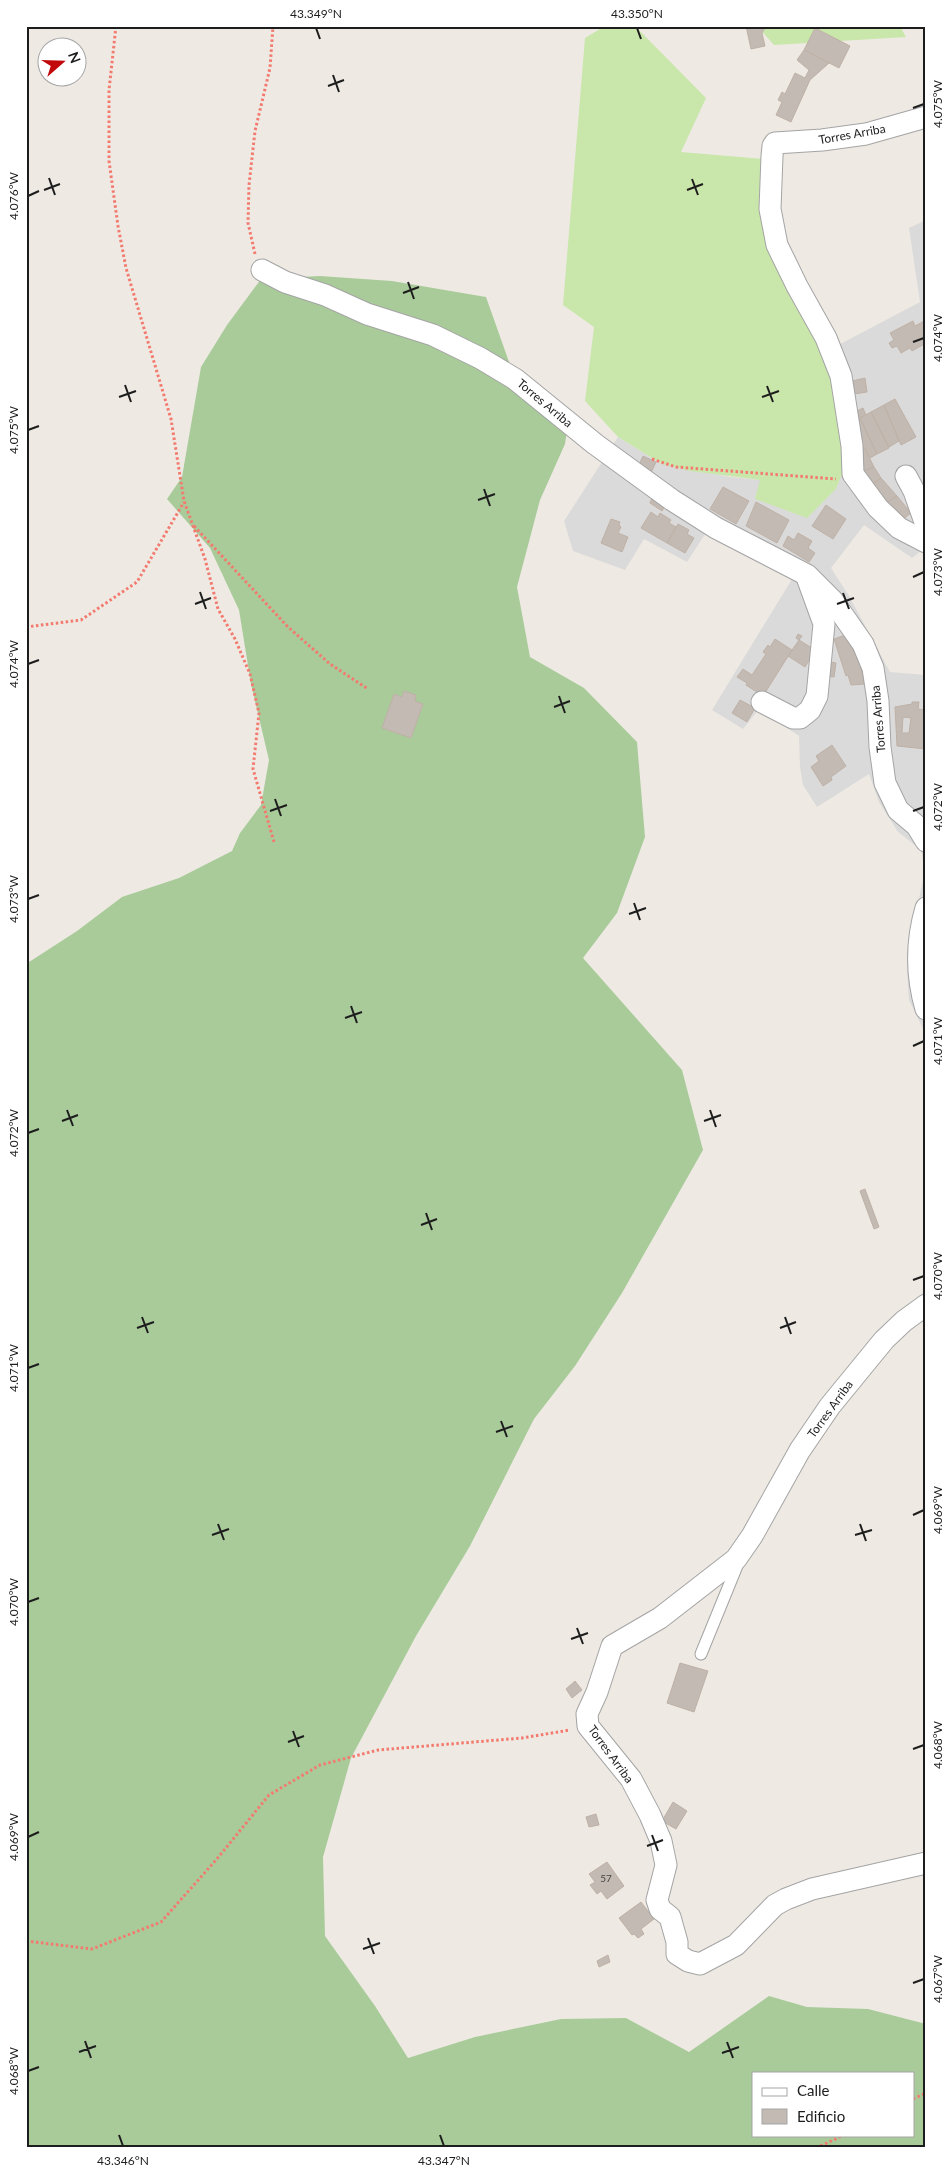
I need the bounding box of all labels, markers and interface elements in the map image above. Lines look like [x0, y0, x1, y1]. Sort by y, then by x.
text: 43.349°N [290, 6, 342, 21]
text: 43.350°N [611, 6, 663, 21]
north arrow [38, 38, 88, 88]
text: N [65, 49, 85, 65]
text: 4.075°W [930, 79, 945, 128]
street label: Torres Arriba [817, 121, 887, 147]
text: 4.076°W [6, 171, 21, 220]
text: 4.074°W [930, 313, 945, 362]
street label: Torres Arriba [514, 376, 576, 430]
text: 4.075°W [6, 405, 21, 454]
text: 4.073°W [930, 547, 945, 596]
text: 4.074°W [6, 639, 21, 688]
street label: Torres Arriba [868, 685, 888, 753]
text: 4.072°W [930, 782, 945, 831]
text: 4.073°W [6, 874, 21, 923]
text: 4.071°W [930, 1016, 945, 1065]
text: 4.072°W [6, 1108, 21, 1157]
text: 4.070°W [930, 1251, 945, 1300]
text: 4.071°W [6, 1343, 21, 1392]
street label: Torres Arriba [804, 1377, 856, 1441]
text: 4.069°W [930, 1485, 945, 1534]
text: 4.070°W [6, 1577, 21, 1626]
text: 4.068°W [930, 1720, 945, 1769]
street label: Torres Arriba [585, 1722, 637, 1786]
text: 4.069°W [6, 1812, 21, 1861]
house number: 57 [600, 1872, 612, 1884]
text: 4.067°W [930, 1954, 945, 2003]
text: 4.068°W [6, 2046, 21, 2095]
legend [752, 2072, 914, 2136]
text: Calle [797, 2081, 830, 2099]
text: Edificio [797, 2107, 845, 2125]
text: 43.346°N [97, 2153, 149, 2168]
text: 43.347°N [418, 2153, 470, 2168]

